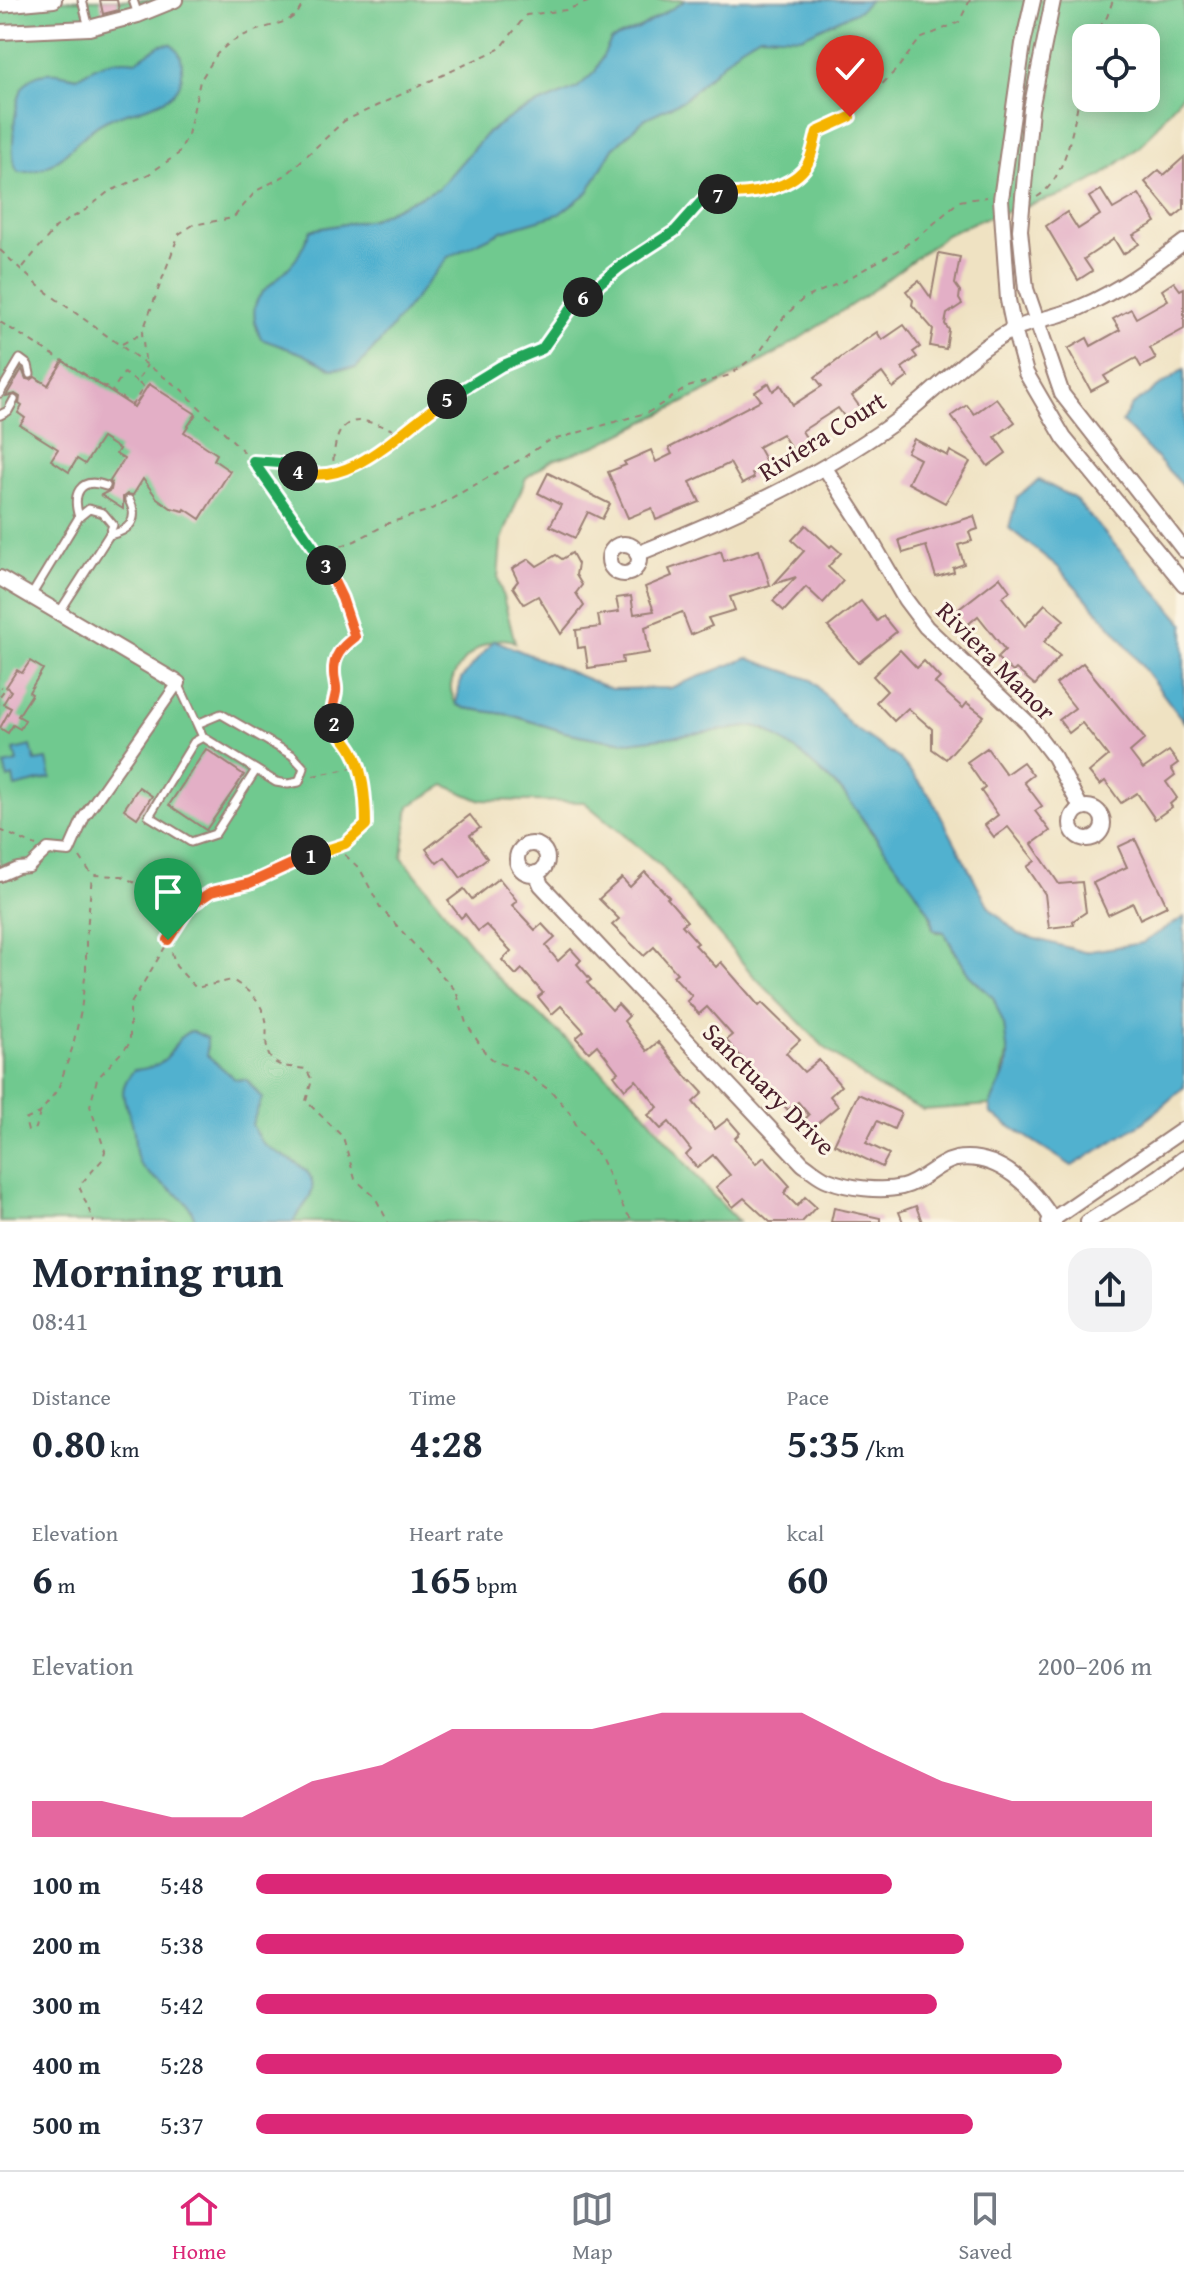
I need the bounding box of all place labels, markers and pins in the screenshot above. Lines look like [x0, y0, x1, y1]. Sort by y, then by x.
pin [816, 35, 884, 117]
pin: 7 [698, 174, 738, 214]
pin: 6 [563, 277, 603, 317]
pin: 5 [427, 379, 467, 419]
pin: 4 [278, 451, 318, 491]
pin: 3 [306, 545, 346, 585]
pin: 2 [314, 703, 354, 743]
pin: 1 [291, 835, 331, 875]
pin [134, 858, 202, 940]

